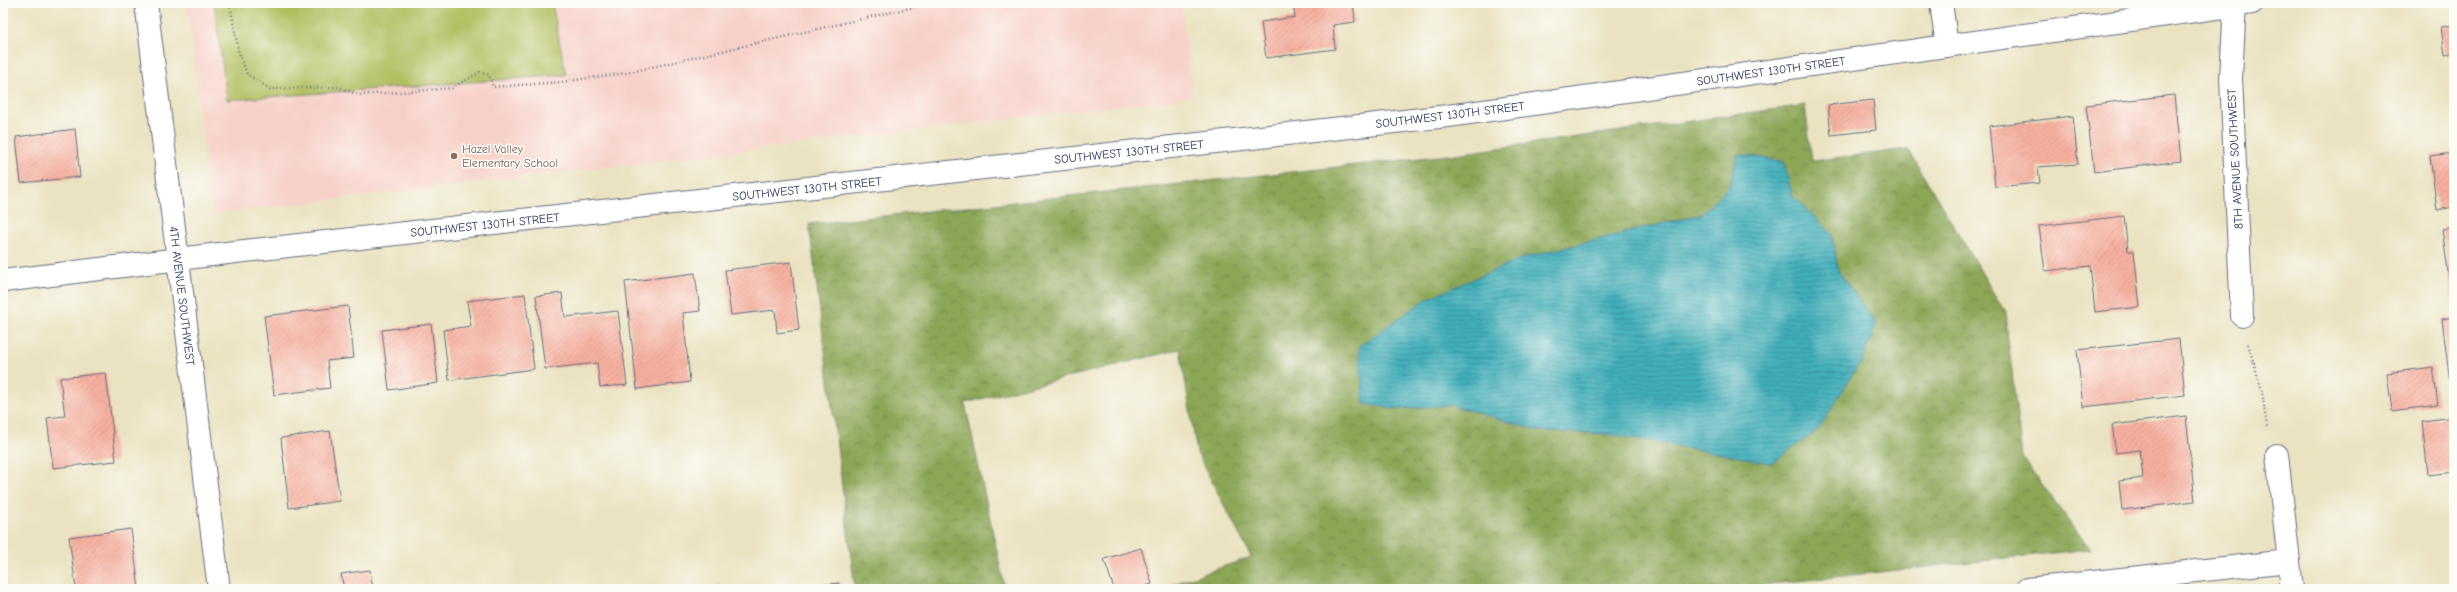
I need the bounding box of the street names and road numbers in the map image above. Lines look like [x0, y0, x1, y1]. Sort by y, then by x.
street label: SOUTHWEST 130TH STREET [1696, 54, 1847, 88]
street label: 8TH AVENUE SOUTHWEST [2224, 88, 2246, 230]
street label: SOUTHWEST 130TH STREET [1375, 99, 1526, 131]
street label: SOUTHWEST 130TH STREET [1054, 137, 1205, 167]
street label: SOUTHWEST 130TH STREET [732, 174, 883, 204]
street label: SOUTHWEST 130TH STREET [410, 210, 561, 240]
street label: 4TH AVENUE SOUTHWEST [166, 225, 198, 367]

